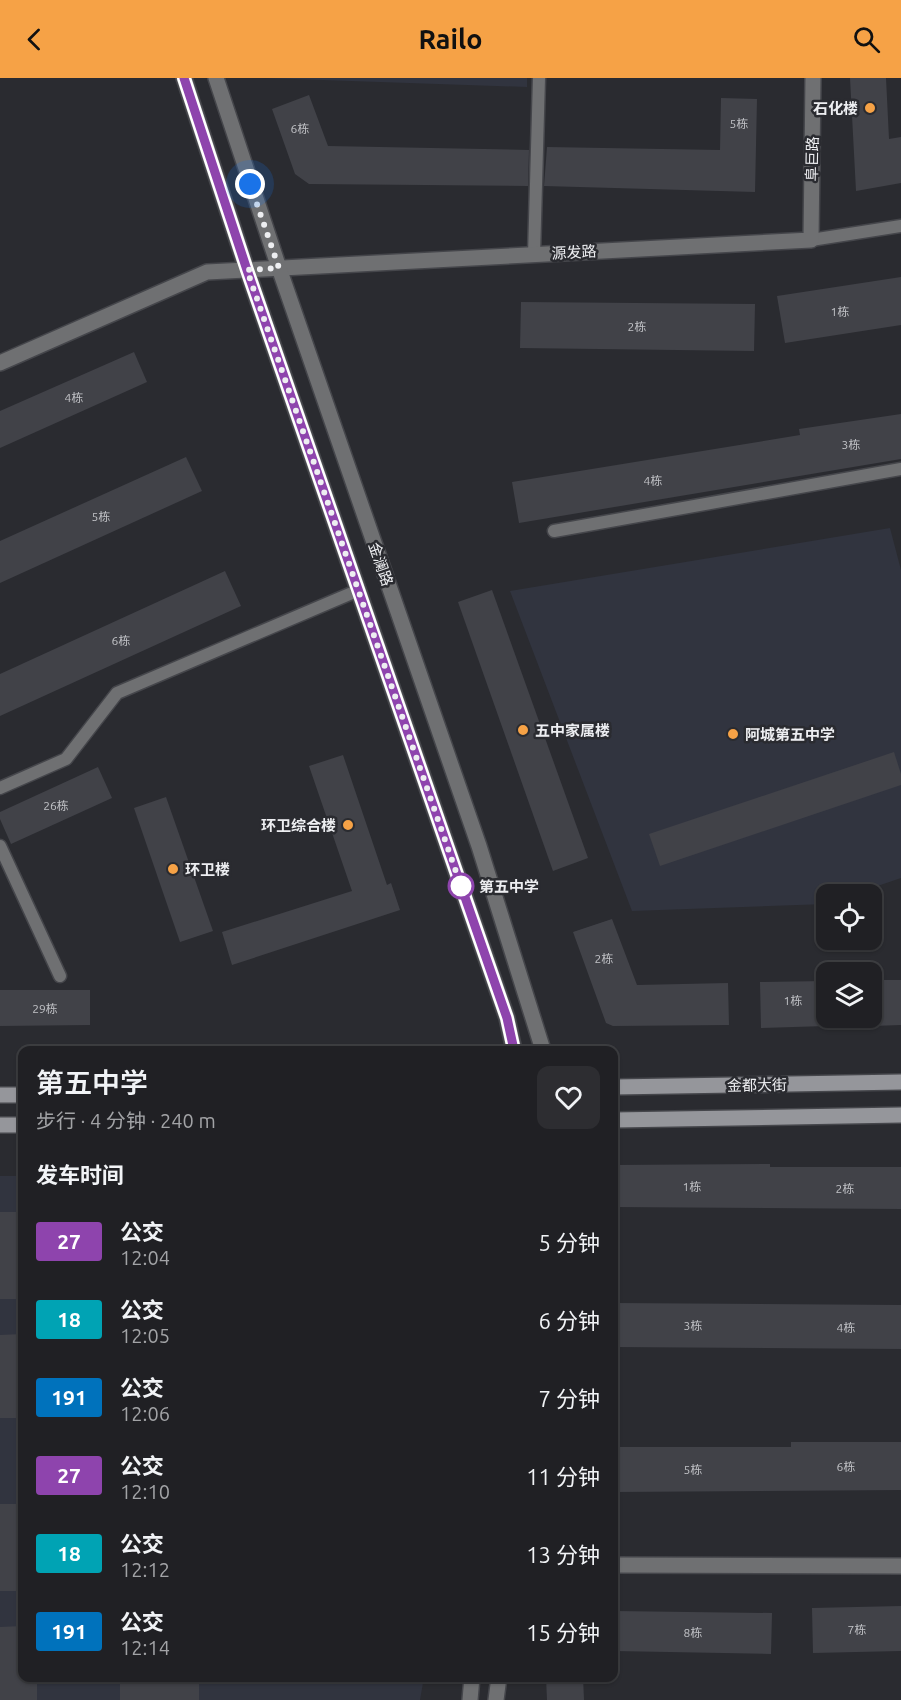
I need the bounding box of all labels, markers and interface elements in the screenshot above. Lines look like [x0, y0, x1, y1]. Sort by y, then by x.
icon: back [18, 23, 51, 56]
icon: search [850, 23, 883, 56]
text: Railo [419, 24, 482, 54]
place label: 石化楼 [813, 100, 858, 117]
marker: 石化楼 [863, 101, 877, 115]
house number: 5栋 [730, 117, 748, 130]
house number: 6栋 [291, 122, 309, 135]
street label: 阜巨路 [803, 136, 821, 182]
your location [235, 169, 265, 199]
street label: 源发路 [551, 242, 597, 262]
house number: 1栋 [831, 305, 849, 318]
house number: 2栋 [628, 320, 646, 333]
house number: 4栋 [65, 391, 83, 404]
house number: 3栋 [842, 438, 860, 451]
house number: 4栋 [644, 474, 662, 487]
house number: 5栋 [92, 510, 110, 523]
street label: 金澜路 [366, 540, 396, 588]
house number: 6栋 [112, 634, 130, 647]
place label: 五中家属楼 [535, 722, 610, 739]
marker: 五中家属楼 [516, 723, 530, 737]
place label: 阿城第五中学 [745, 726, 835, 743]
marker: 阿城第五中学 [726, 727, 740, 741]
house number: 26栋 [43, 799, 69, 812]
place label: 环卫综合楼 [261, 817, 336, 834]
marker: 环卫综合楼 [341, 818, 355, 832]
place label: 环卫楼 [185, 861, 230, 878]
marker: 环卫楼 [166, 862, 180, 876]
marker: 第五中学 [448, 873, 474, 899]
place label: 第五中学 [479, 878, 539, 895]
map controls [816, 884, 882, 1028]
button: locate [816, 884, 882, 950]
house number: 2栋 [595, 952, 613, 965]
button: layers [816, 962, 882, 1028]
house number: 1栋 [784, 994, 802, 1007]
house number: 29栋 [32, 1002, 58, 1015]
button: heart [537, 1066, 600, 1129]
text: 第五中学 [36, 1067, 148, 1098]
street label: 金都大街 [727, 1076, 787, 1094]
text: 步行 · 4 分钟 · 240 m [36, 1109, 216, 1132]
text: 发车时间 [36, 1162, 124, 1187]
house number: 1栋 [683, 1180, 701, 1193]
house number: 2栋 [836, 1182, 854, 1195]
text: 公交 [120, 1219, 164, 1244]
text: 27 [57, 1229, 81, 1253]
text: 5 分钟 [539, 1230, 600, 1255]
text: 12:04 [120, 1246, 170, 1269]
text: 公交 [120, 1297, 164, 1322]
text: 18 [57, 1307, 81, 1331]
text: 6 分钟 [539, 1308, 600, 1333]
house number: 3栋 [684, 1319, 702, 1332]
house number: 4栋 [837, 1321, 855, 1334]
text: 12:05 [120, 1324, 170, 1347]
text: 公交 [120, 1375, 164, 1400]
text: 191 [51, 1385, 87, 1409]
text: 7 分钟 [539, 1386, 600, 1411]
text: 12:06 [120, 1402, 170, 1425]
text: 公交 [120, 1453, 164, 1478]
house number: 6栋 [837, 1460, 855, 1473]
text: 27 [57, 1463, 81, 1487]
house number: 5栋 [684, 1463, 702, 1476]
text: 11 分钟 [526, 1464, 600, 1489]
text: 12:10 [120, 1480, 170, 1503]
text: 公交 [120, 1531, 164, 1556]
text: 18 [57, 1541, 81, 1565]
text: 13 分钟 [526, 1542, 600, 1567]
text: 12:12 [120, 1558, 170, 1581]
text: 公交 [120, 1609, 164, 1634]
text: 191 [51, 1619, 87, 1643]
text: 15 分钟 [526, 1620, 600, 1645]
house number: 7栋 [848, 1623, 866, 1636]
house number: 8栋 [684, 1626, 702, 1639]
text: 12:14 [120, 1636, 170, 1659]

